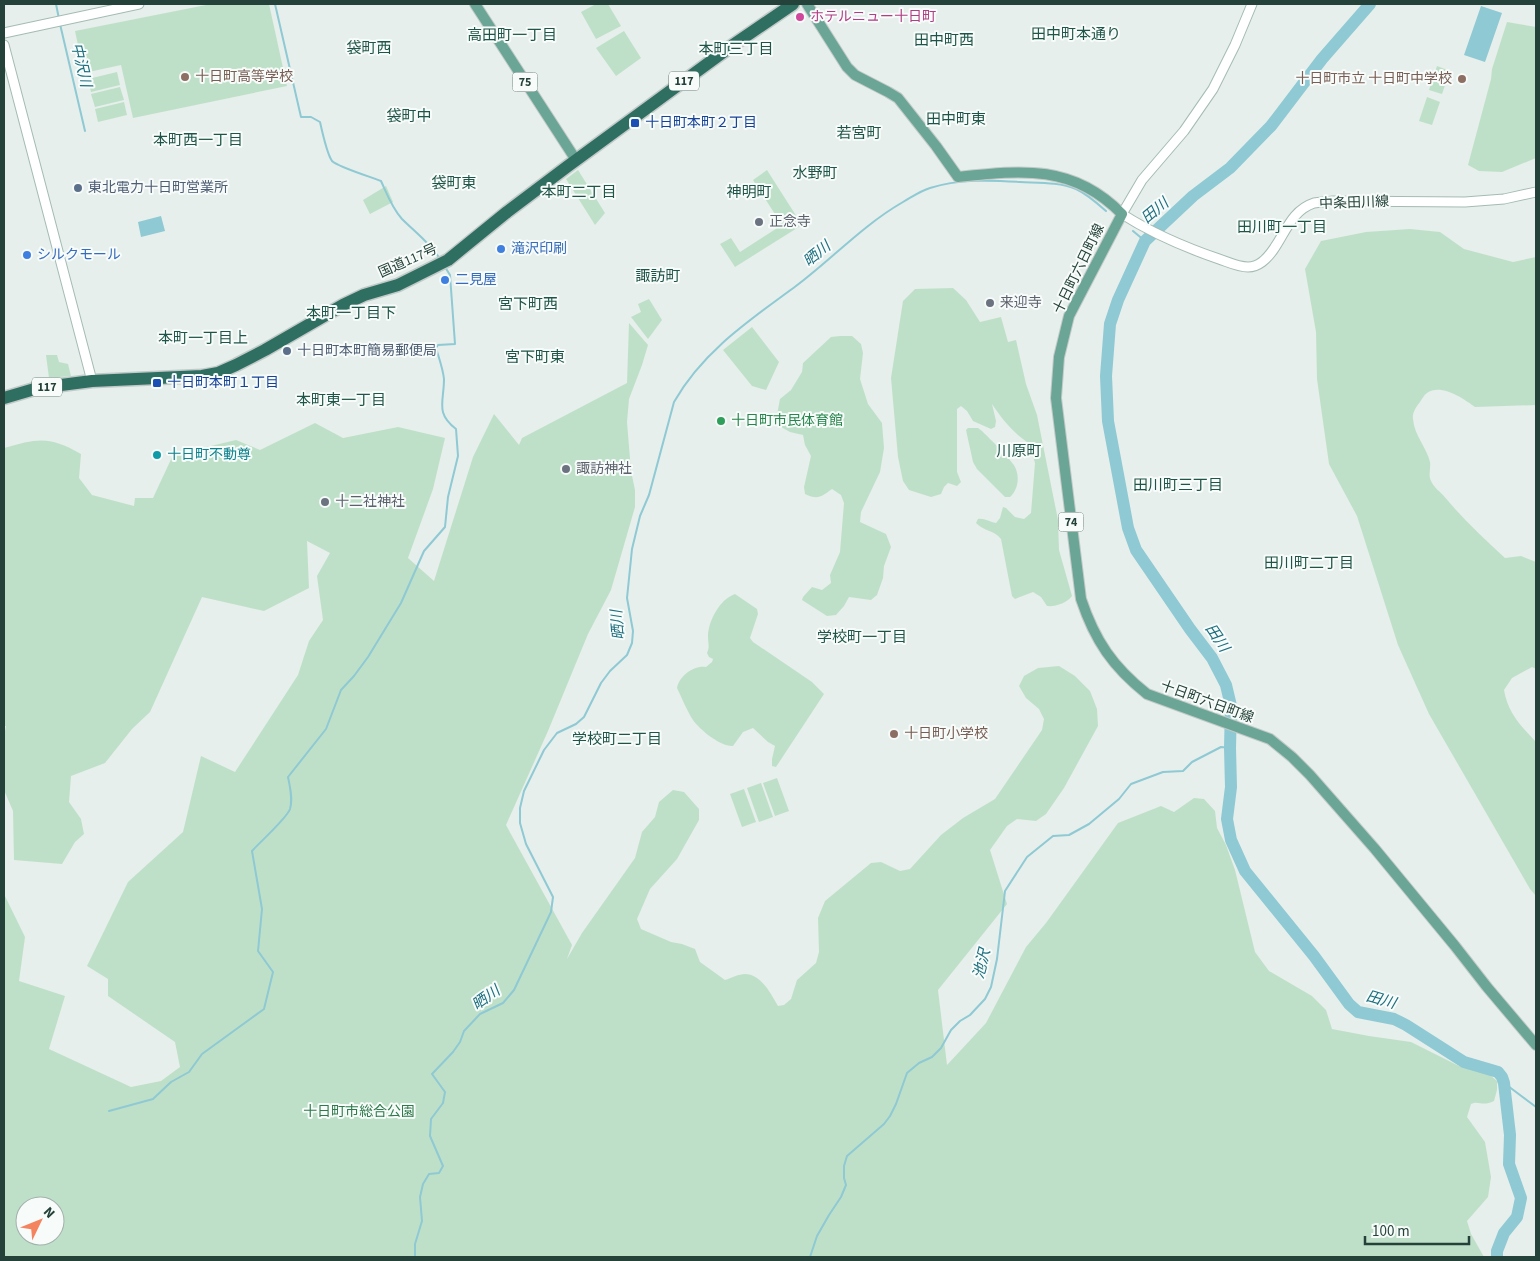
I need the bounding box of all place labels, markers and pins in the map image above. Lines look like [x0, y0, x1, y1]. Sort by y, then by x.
place label: ホテルニュー十日町 [810, 7, 936, 27]
marker: ホテルニュー十日町 [794, 11, 806, 23]
place label: 十日町高等学校 [195, 67, 293, 87]
place label: 十日町市立 十日町中学校 [1295, 69, 1452, 89]
marker: 十日町高等学校 [179, 71, 191, 83]
marker: 十日町市立 十日町中学校 [1456, 73, 1468, 85]
place label: 十日町本町２丁目 [645, 113, 757, 133]
marker: 十日町本町２丁目 [629, 117, 641, 129]
place label: 東北電力十日町営業所 [88, 178, 228, 198]
marker: 東北電力十日町営業所 [72, 182, 84, 194]
place label: 正念寺 [769, 212, 811, 232]
marker: 正念寺 [753, 216, 765, 228]
place label: 滝沢印刷 [511, 239, 567, 259]
marker: 滝沢印刷 [495, 243, 507, 255]
place label: シルクモール [37, 245, 121, 265]
marker: シルクモール [21, 249, 33, 261]
place label: 二見屋 [455, 270, 497, 290]
marker: 二見屋 [439, 274, 451, 286]
place label: 来迎寺 [1000, 293, 1042, 313]
marker: 来迎寺 [984, 297, 996, 309]
place label: 十日町本町簡易郵便局 [297, 341, 437, 361]
marker: 十日町本町簡易郵便局 [281, 345, 293, 357]
place label: 十日町本町１丁目 [167, 373, 279, 393]
marker: 十日町本町１丁目 [151, 377, 163, 389]
place label: 十日町市民体育館 [731, 411, 843, 431]
marker: 十日町市民体育館 [715, 415, 727, 427]
place label: 十日町不動尊 [167, 445, 251, 465]
marker: 十日町不動尊 [151, 449, 163, 461]
place label: 諏訪神社 [576, 459, 632, 479]
marker: 諏訪神社 [560, 463, 572, 475]
place label: 十二社神社 [335, 492, 405, 512]
marker: 十二社神社 [319, 496, 331, 508]
place label: 十日町小学校 [904, 724, 988, 744]
marker: 十日町小学校 [888, 728, 900, 740]

